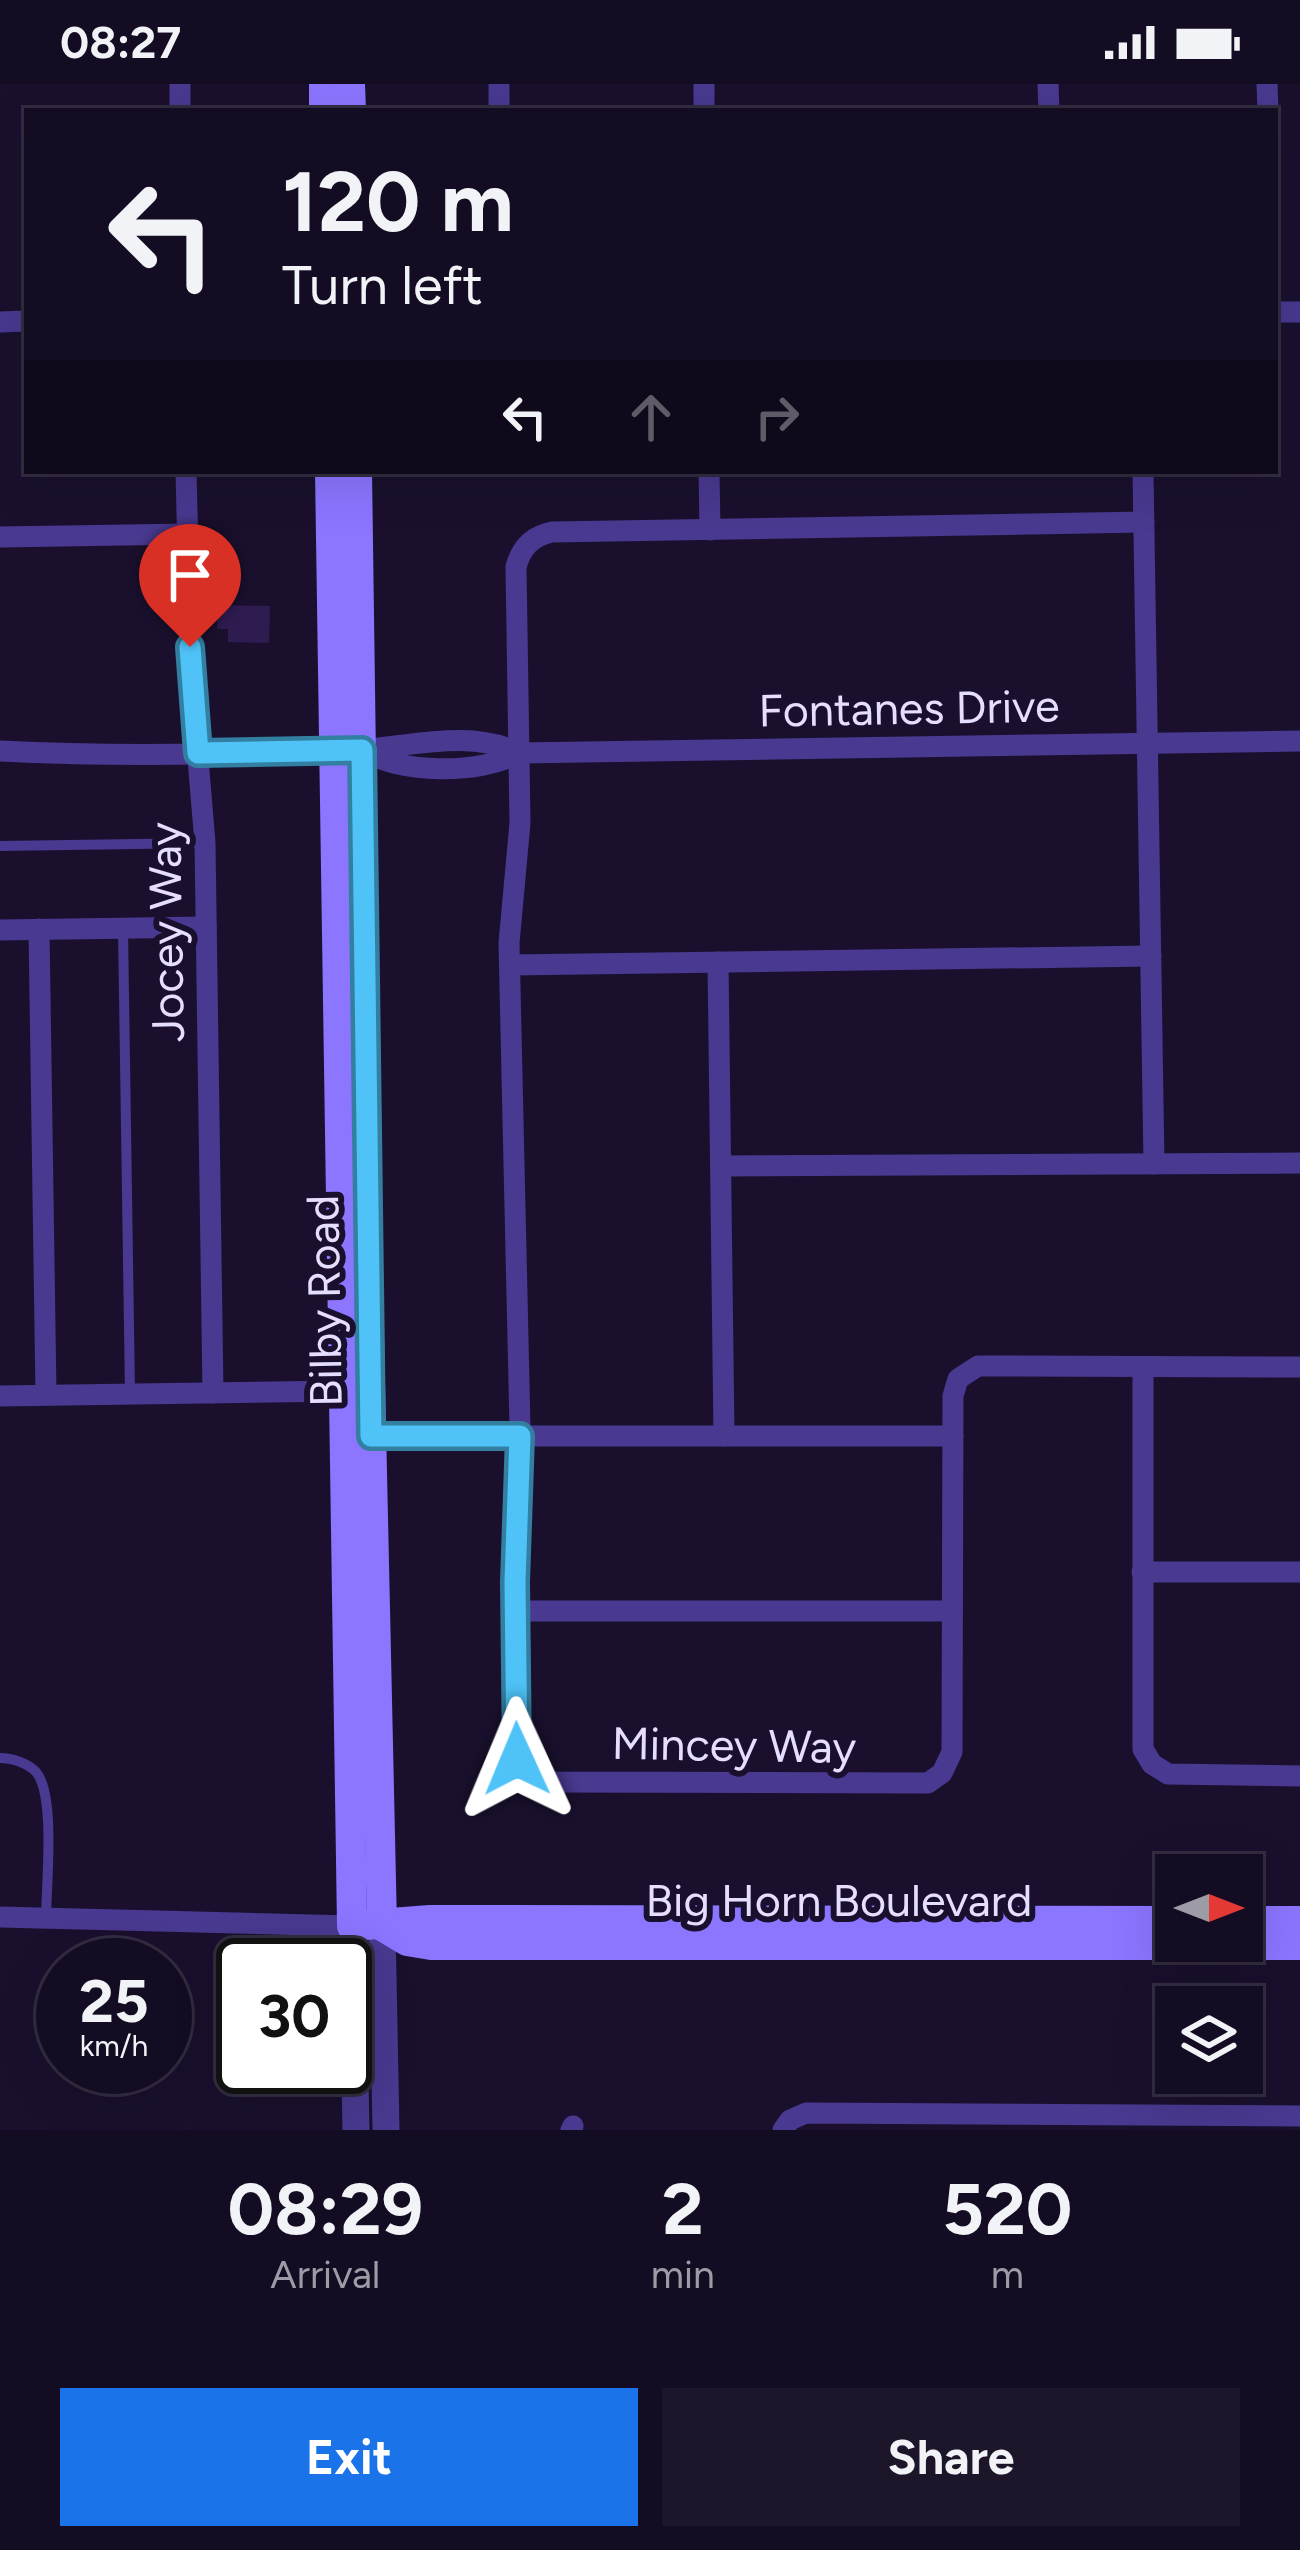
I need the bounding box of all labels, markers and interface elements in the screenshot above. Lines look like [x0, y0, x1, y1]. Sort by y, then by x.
text: 08:27 [60, 15, 181, 69]
text: 120 m [282, 151, 514, 252]
icon: left [84, 156, 240, 312]
text: Turn left [282, 253, 483, 318]
icon: left [492, 384, 558, 450]
icon: ahead [618, 384, 684, 450]
icon: right [744, 384, 810, 450]
pin [139, 524, 241, 647]
icon: arrive [157, 542, 223, 608]
street label: Fontanes Drive [758, 678, 1060, 738]
street label: Jocey Way [137, 821, 195, 1042]
street label: Bilby Road [295, 1195, 353, 1407]
position arrow [454, 1696, 580, 1822]
street label: Mincey Way [611, 1716, 857, 1774]
north arrow [1155, 1854, 1263, 1962]
map controls [1155, 1854, 1263, 2094]
street label: Big Horn Boulevard [646, 1873, 1032, 1927]
speed limit sign: 30 [216, 1938, 372, 2094]
text: 25 [79, 1965, 149, 2037]
button: layers [1155, 1986, 1263, 2094]
text: km/h [80, 2027, 148, 2064]
text: 08:29 [227, 2166, 423, 2252]
text: 2 [662, 2166, 704, 2252]
text: 520 [942, 2166, 1072, 2252]
text: Arrival [270, 2251, 380, 2298]
text: min [651, 2251, 715, 2298]
text: m [991, 2251, 1024, 2298]
button: Exit [60, 2388, 638, 2526]
button: Share [662, 2388, 1240, 2526]

